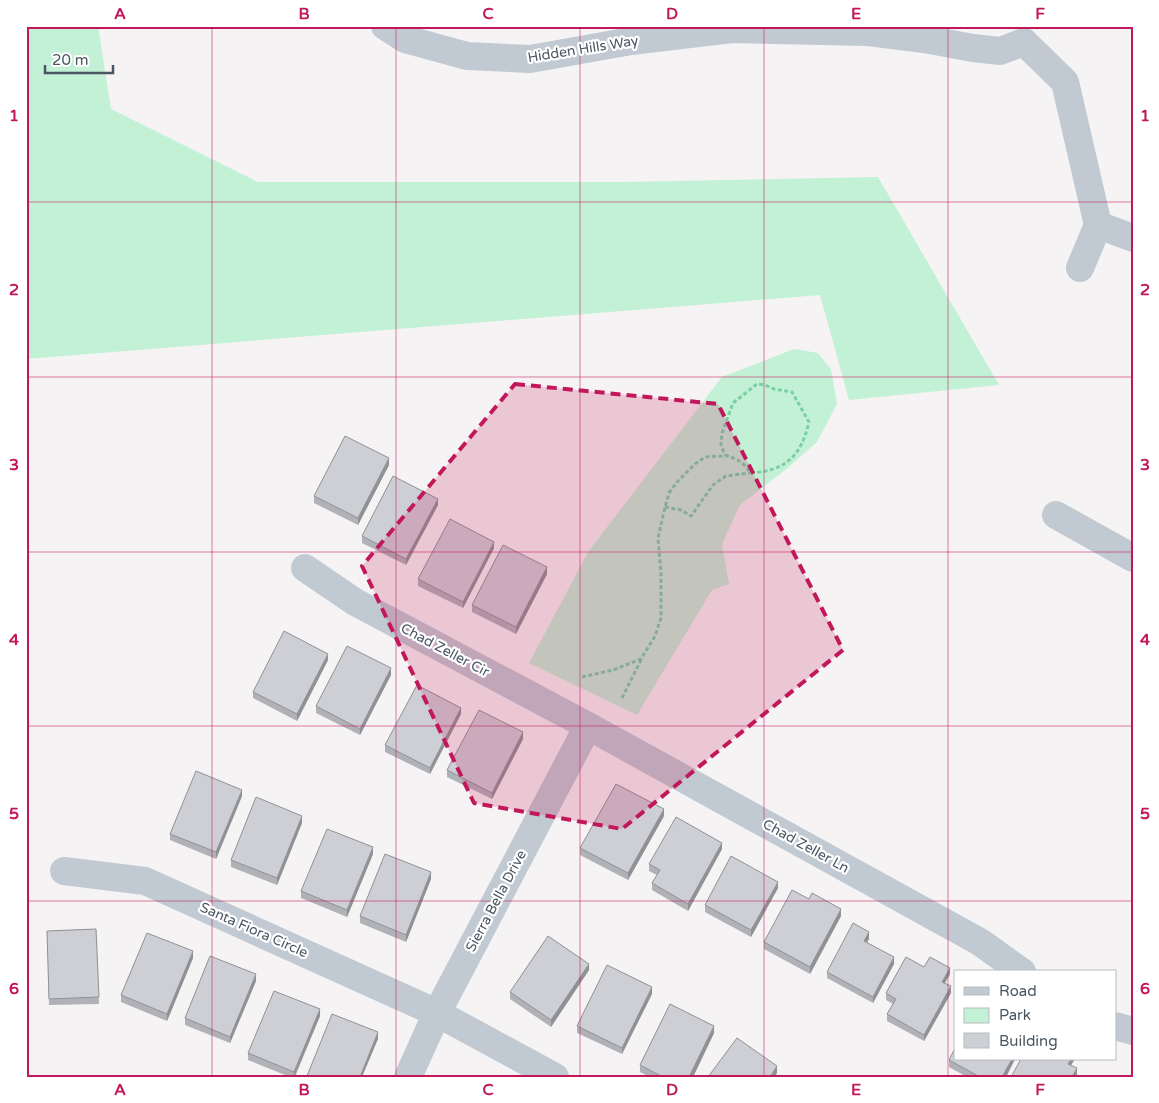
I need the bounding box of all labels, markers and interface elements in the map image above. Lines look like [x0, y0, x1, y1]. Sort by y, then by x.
text: A [114, 4, 126, 24]
text: B [298, 4, 310, 24]
text: C [482, 4, 494, 24]
text: D [666, 4, 678, 24]
text: E [851, 4, 861, 24]
text: F [1035, 4, 1045, 24]
street label: Hidden Hills Way [526, 32, 640, 66]
scale bar [45, 42, 112, 74]
text: 20 m [52, 51, 89, 69]
text: 1 [9, 106, 19, 126]
text: 1 [1140, 106, 1150, 126]
text: 2 [9, 280, 19, 300]
text: 2 [1140, 280, 1150, 300]
text: 3 [9, 455, 19, 475]
text: 3 [1140, 455, 1150, 475]
street label: Chad Zeller Cir [398, 620, 493, 681]
text: 4 [9, 630, 19, 650]
text: 4 [1140, 630, 1150, 650]
text: 5 [9, 804, 19, 824]
text: 5 [1140, 804, 1150, 824]
street label: Chad Zeller Ln [760, 815, 852, 877]
street label: Sierra Bella Drive [462, 847, 530, 955]
street label: Santa Fiora Circle [197, 899, 311, 961]
legend [954, 970, 1116, 1060]
text: 6 [9, 979, 19, 999]
text: 6 [1140, 979, 1150, 999]
text: Road [999, 982, 1037, 1000]
text: Park [999, 1006, 1031, 1024]
text: Building [999, 1032, 1058, 1050]
text: A [114, 1080, 126, 1100]
text: B [298, 1080, 310, 1100]
text: C [482, 1080, 494, 1100]
text: D [666, 1080, 678, 1100]
text: E [851, 1080, 861, 1100]
text: F [1035, 1080, 1045, 1100]

